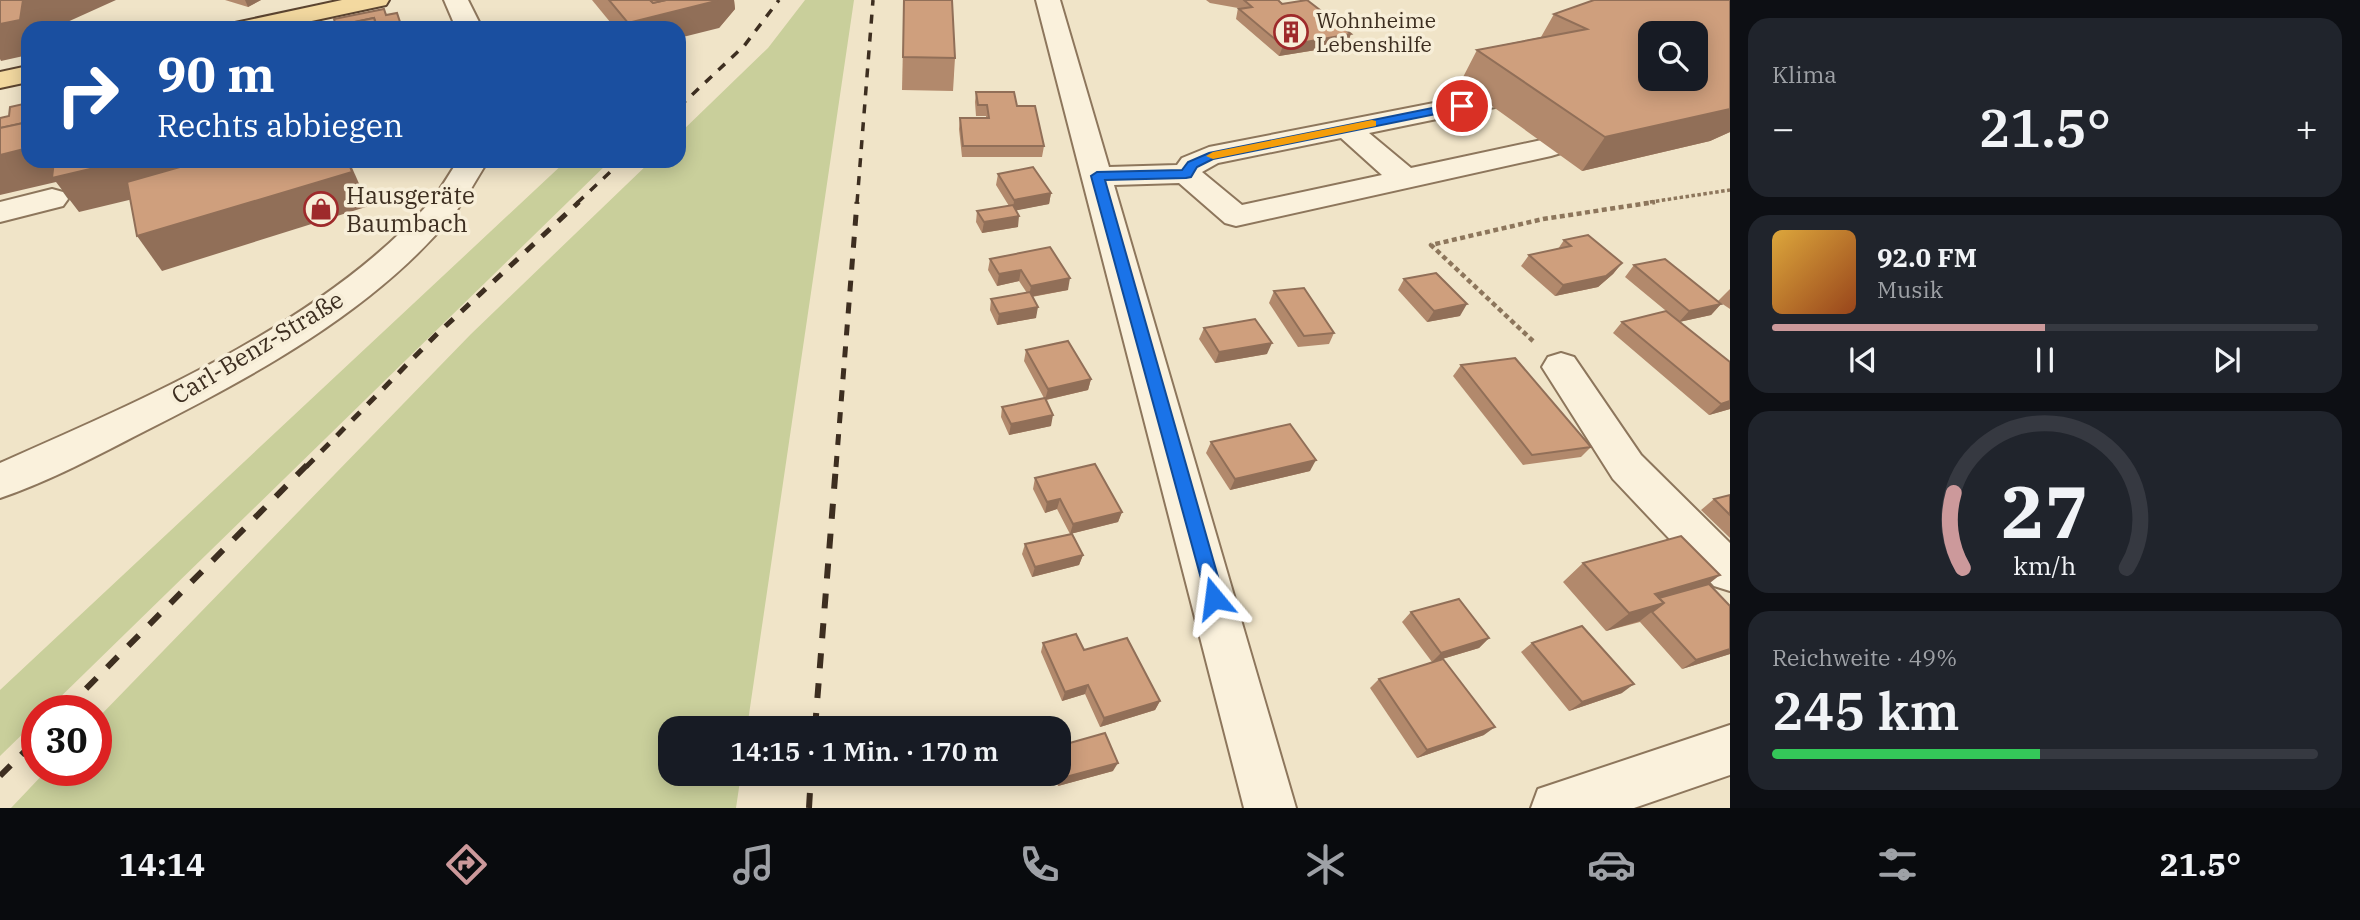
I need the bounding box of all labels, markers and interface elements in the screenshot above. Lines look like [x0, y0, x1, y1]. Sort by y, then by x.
place label: Wohnheime Lebenshilfe [1316, 6, 1436, 58]
building icon: Wohnheime Lebenshilfe [1272, 13, 1310, 51]
map controls [1638, 21, 1708, 91]
button: search [1638, 21, 1708, 91]
text: 90 m [157, 42, 275, 105]
icon: right [42, 49, 133, 140]
text: Klima [1772, 59, 1837, 89]
pin [1432, 76, 1492, 136]
icon: arrive [1443, 87, 1481, 125]
text: 21.5° [1979, 94, 2111, 161]
text: − [1772, 103, 1795, 152]
text: + [2295, 103, 2318, 152]
text: Rechts abbiegen [157, 104, 403, 146]
place label: Hausgeräte Baumbach [346, 179, 475, 239]
shop icon: Hausgeräte Baumbach [302, 190, 340, 228]
text: 92.0 FM [1877, 240, 1977, 274]
text: Musik [1877, 274, 1943, 304]
street label: Carl-Benz-Straße [165, 283, 349, 411]
icon: previous [1844, 341, 1882, 379]
icon: pause [2026, 341, 2064, 379]
icon: next [2208, 341, 2246, 379]
text: 27 [2001, 464, 2089, 559]
text: km/h [2013, 549, 2077, 582]
position arrow [1177, 561, 1251, 635]
text: Reichweite · 49% [1772, 642, 1957, 672]
text: 245 km [1772, 677, 1960, 744]
speed limit sign: 30 [21, 695, 112, 786]
text: 14:15 · 1 Min. · 170 m [731, 734, 998, 768]
icon: directions [442, 840, 491, 889]
icon: music [729, 840, 778, 889]
icon: phone [1015, 840, 1064, 889]
icon: climate [1301, 840, 1350, 889]
icon: car [1587, 840, 1636, 889]
icon: filters [1873, 840, 1922, 889]
text: 14:14 [119, 843, 205, 885]
text: 21.5° [2160, 843, 2241, 885]

